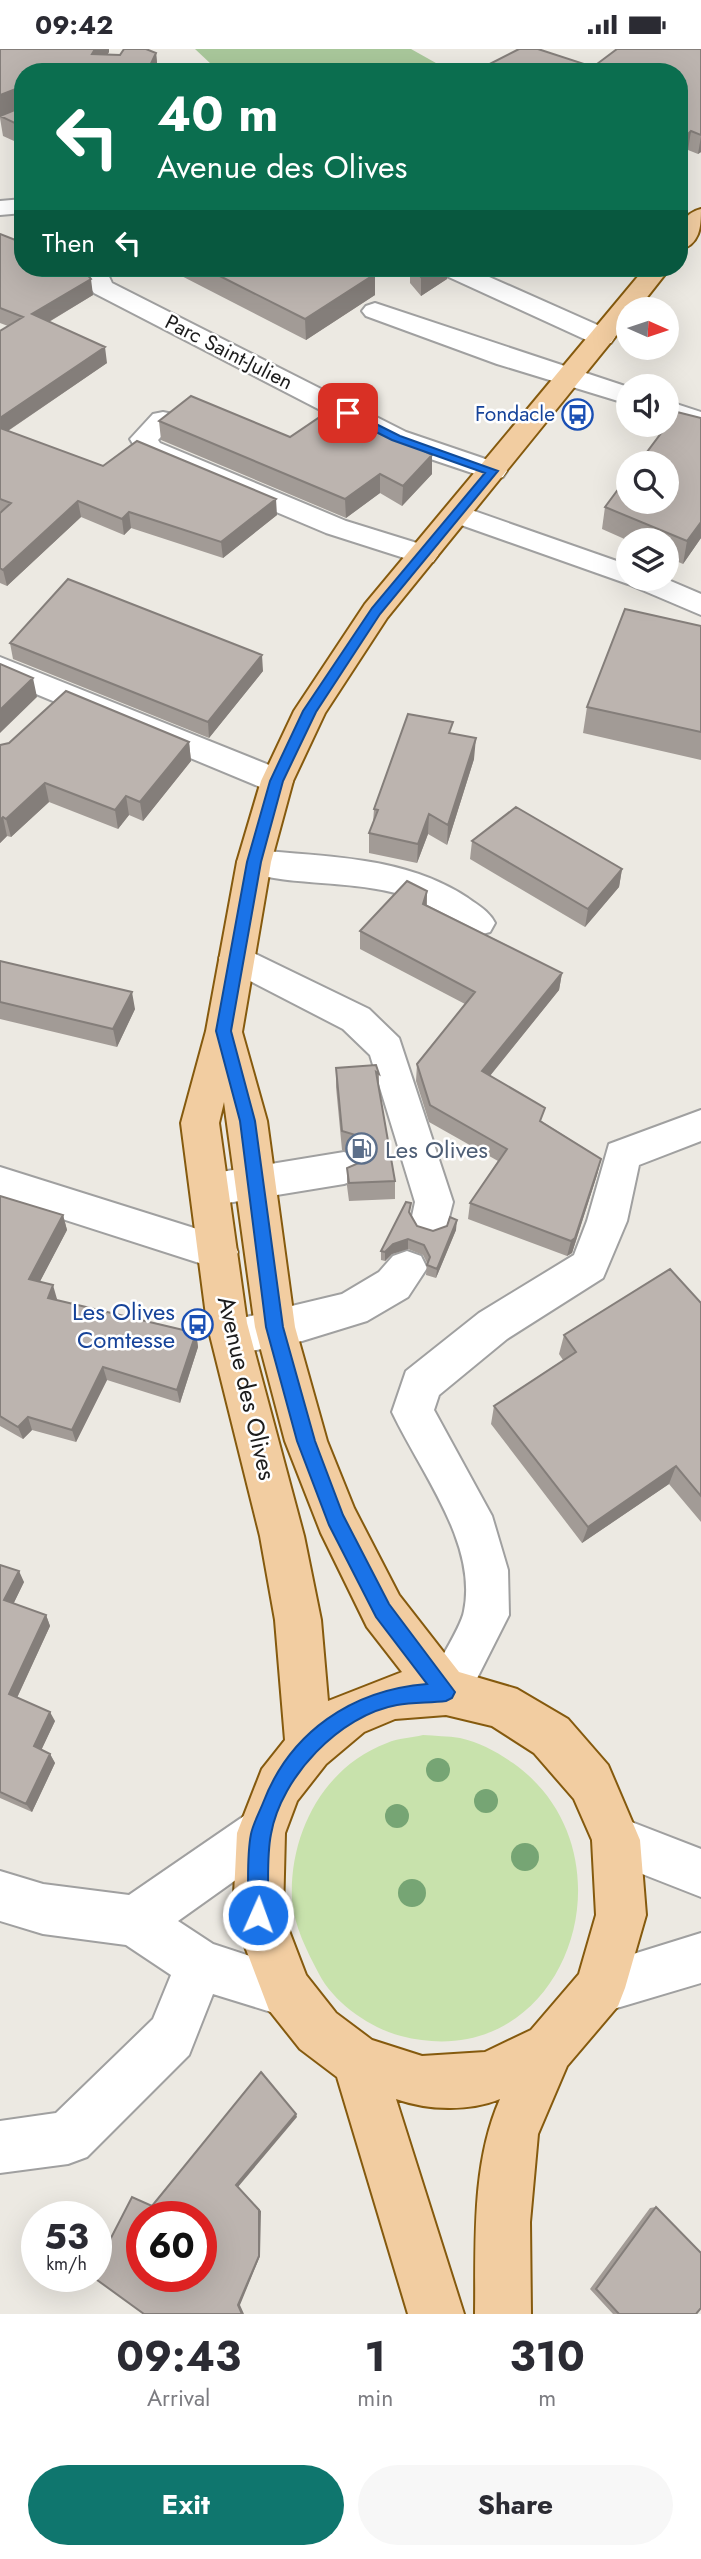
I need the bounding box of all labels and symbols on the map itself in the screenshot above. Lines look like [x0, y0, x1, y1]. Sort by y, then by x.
north arrow [616, 297, 679, 361]
street label: Parc Saint-Julien [160, 307, 298, 397]
pin [318, 383, 378, 443]
bus stop icon: Fondacle [561, 397, 595, 431]
place label: Fondacle [475, 399, 555, 429]
fuel station icon: Les Olives [345, 1132, 379, 1166]
place label: Les Olives [385, 1132, 488, 1167]
street label: Avenue des Olives [209, 1293, 285, 1483]
place label: Les Olives Comtesse [72, 1294, 175, 1357]
bus stop icon: Les Olives Comtesse [181, 1308, 215, 1342]
position arrow [221, 1878, 295, 1952]
speed limit sign: 60 [126, 2201, 217, 2292]

